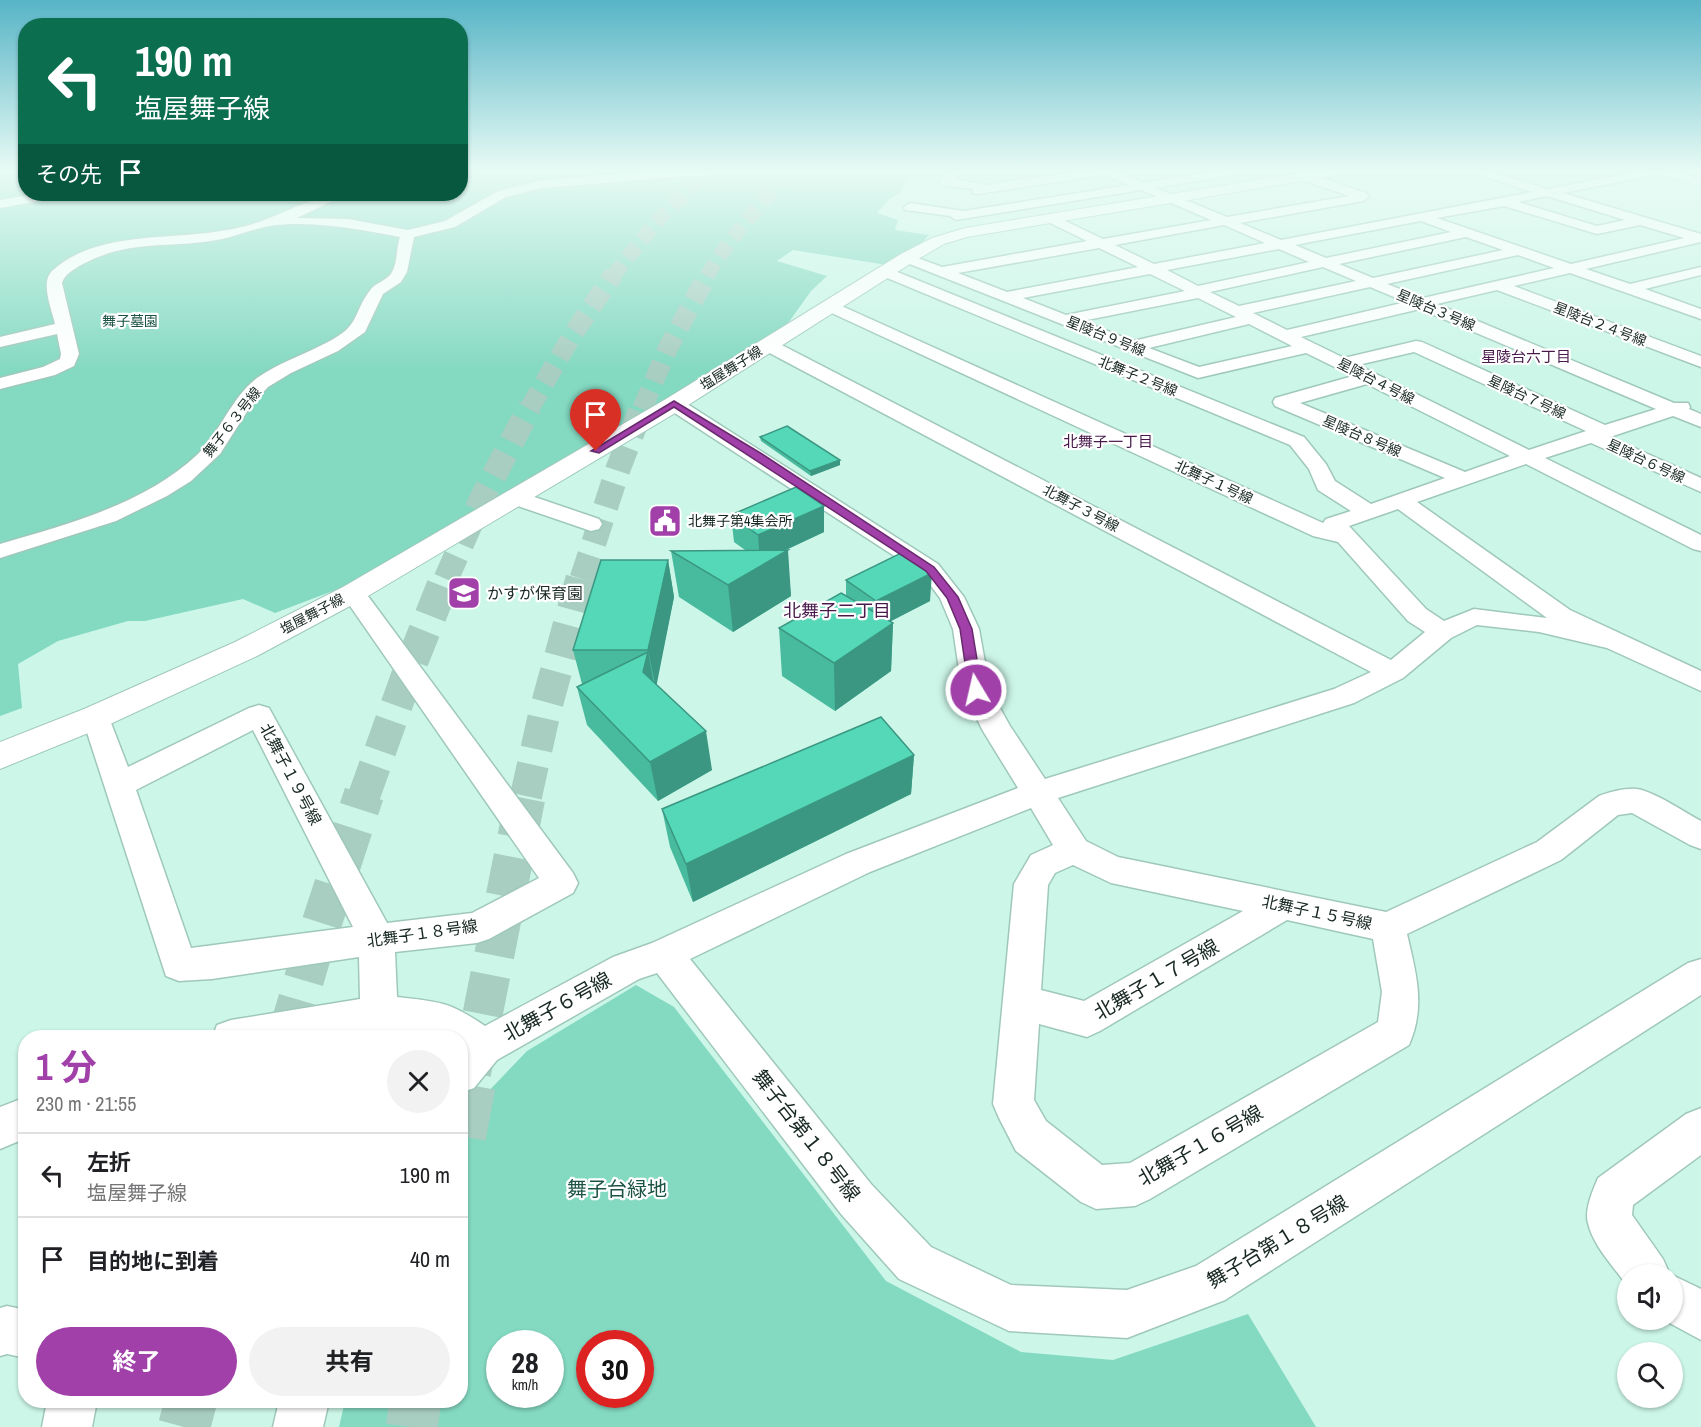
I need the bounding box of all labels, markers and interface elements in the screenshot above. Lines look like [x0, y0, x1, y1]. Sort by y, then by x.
text: 190 m [135, 33, 233, 89]
icon: left [36, 42, 114, 120]
text: 塩屋舞子線 [135, 90, 270, 126]
icon: arrive [114, 156, 147, 189]
text: その先 [36, 159, 102, 189]
street label: 星陵台３号線 [1394, 285, 1478, 335]
street label: 星陵台２４号線 [1551, 298, 1649, 350]
park label: 舞子墓園 [102, 312, 158, 330]
street label: 星陵台９号線 [1064, 312, 1148, 360]
street label: 塩屋舞子線 [697, 342, 765, 394]
district label: 星陵台六丁目 [1481, 346, 1571, 367]
street label: 北舞子２号線 [1096, 352, 1180, 400]
street label: 星陵台４号線 [1334, 354, 1418, 408]
street label: 星陵台７号線 [1485, 371, 1569, 423]
street label: 舞子６３号線 [199, 383, 265, 461]
pin [570, 389, 621, 451]
icon: arrive [579, 398, 612, 431]
street label: 星陵台８号線 [1320, 411, 1404, 461]
district label: 北舞子一丁目 [1063, 431, 1153, 452]
street label: 星陵台６号線 [1604, 435, 1688, 487]
street label: 北舞子１号線 [1172, 456, 1256, 508]
street label: 北舞子３号線 [1040, 480, 1122, 536]
public building icon: 北舞子第4集会所 [647, 503, 683, 539]
place label: 北舞子第4集会所 [688, 512, 792, 530]
school or university icon: かすが保育園 [446, 575, 482, 611]
place label: かすが保育園 [487, 582, 583, 604]
street label: 塩屋舞子線 [277, 590, 347, 638]
district label: 北舞子二丁目 [783, 598, 891, 623]
position arrow [944, 658, 1008, 722]
street label: 北舞子１９号線 [255, 719, 327, 829]
street label: 北舞子１５号線 [1260, 890, 1374, 934]
street label: 北舞子１８号線 [365, 914, 479, 952]
street label: 北舞子１７号線 [1089, 932, 1223, 1026]
street label: 北舞子６号線 [498, 965, 616, 1047]
text: 1 分 [36, 1043, 97, 1091]
button: close [387, 1050, 450, 1113]
street label: 舞子台第１８号線 [747, 1064, 867, 1206]
text: 230 m · 21:55 [36, 1090, 136, 1117]
street label: 北舞子１６号線 [1133, 1098, 1267, 1192]
text: 左折 [87, 1147, 131, 1177]
icon: left [36, 1159, 69, 1192]
text: 190 m [400, 1160, 450, 1190]
park label: 舞子台緑地 [567, 1175, 667, 1202]
text: 塩屋舞子線 [87, 1179, 187, 1206]
street label: 舞子台第１８号線 [1201, 1188, 1353, 1294]
icon: arrive [36, 1243, 69, 1276]
text: 40 m [410, 1244, 450, 1274]
text: 目的地に到着 [87, 1246, 219, 1276]
map controls [1617, 1264, 1683, 1408]
button: sound [1617, 1264, 1683, 1330]
button: 終了 [36, 1327, 237, 1396]
button: 共有 [249, 1327, 450, 1396]
speed limit sign: 30 [576, 1330, 654, 1408]
text: 28 [511, 1342, 539, 1382]
button: search [1617, 1342, 1683, 1408]
text: km/h [512, 1374, 538, 1395]

